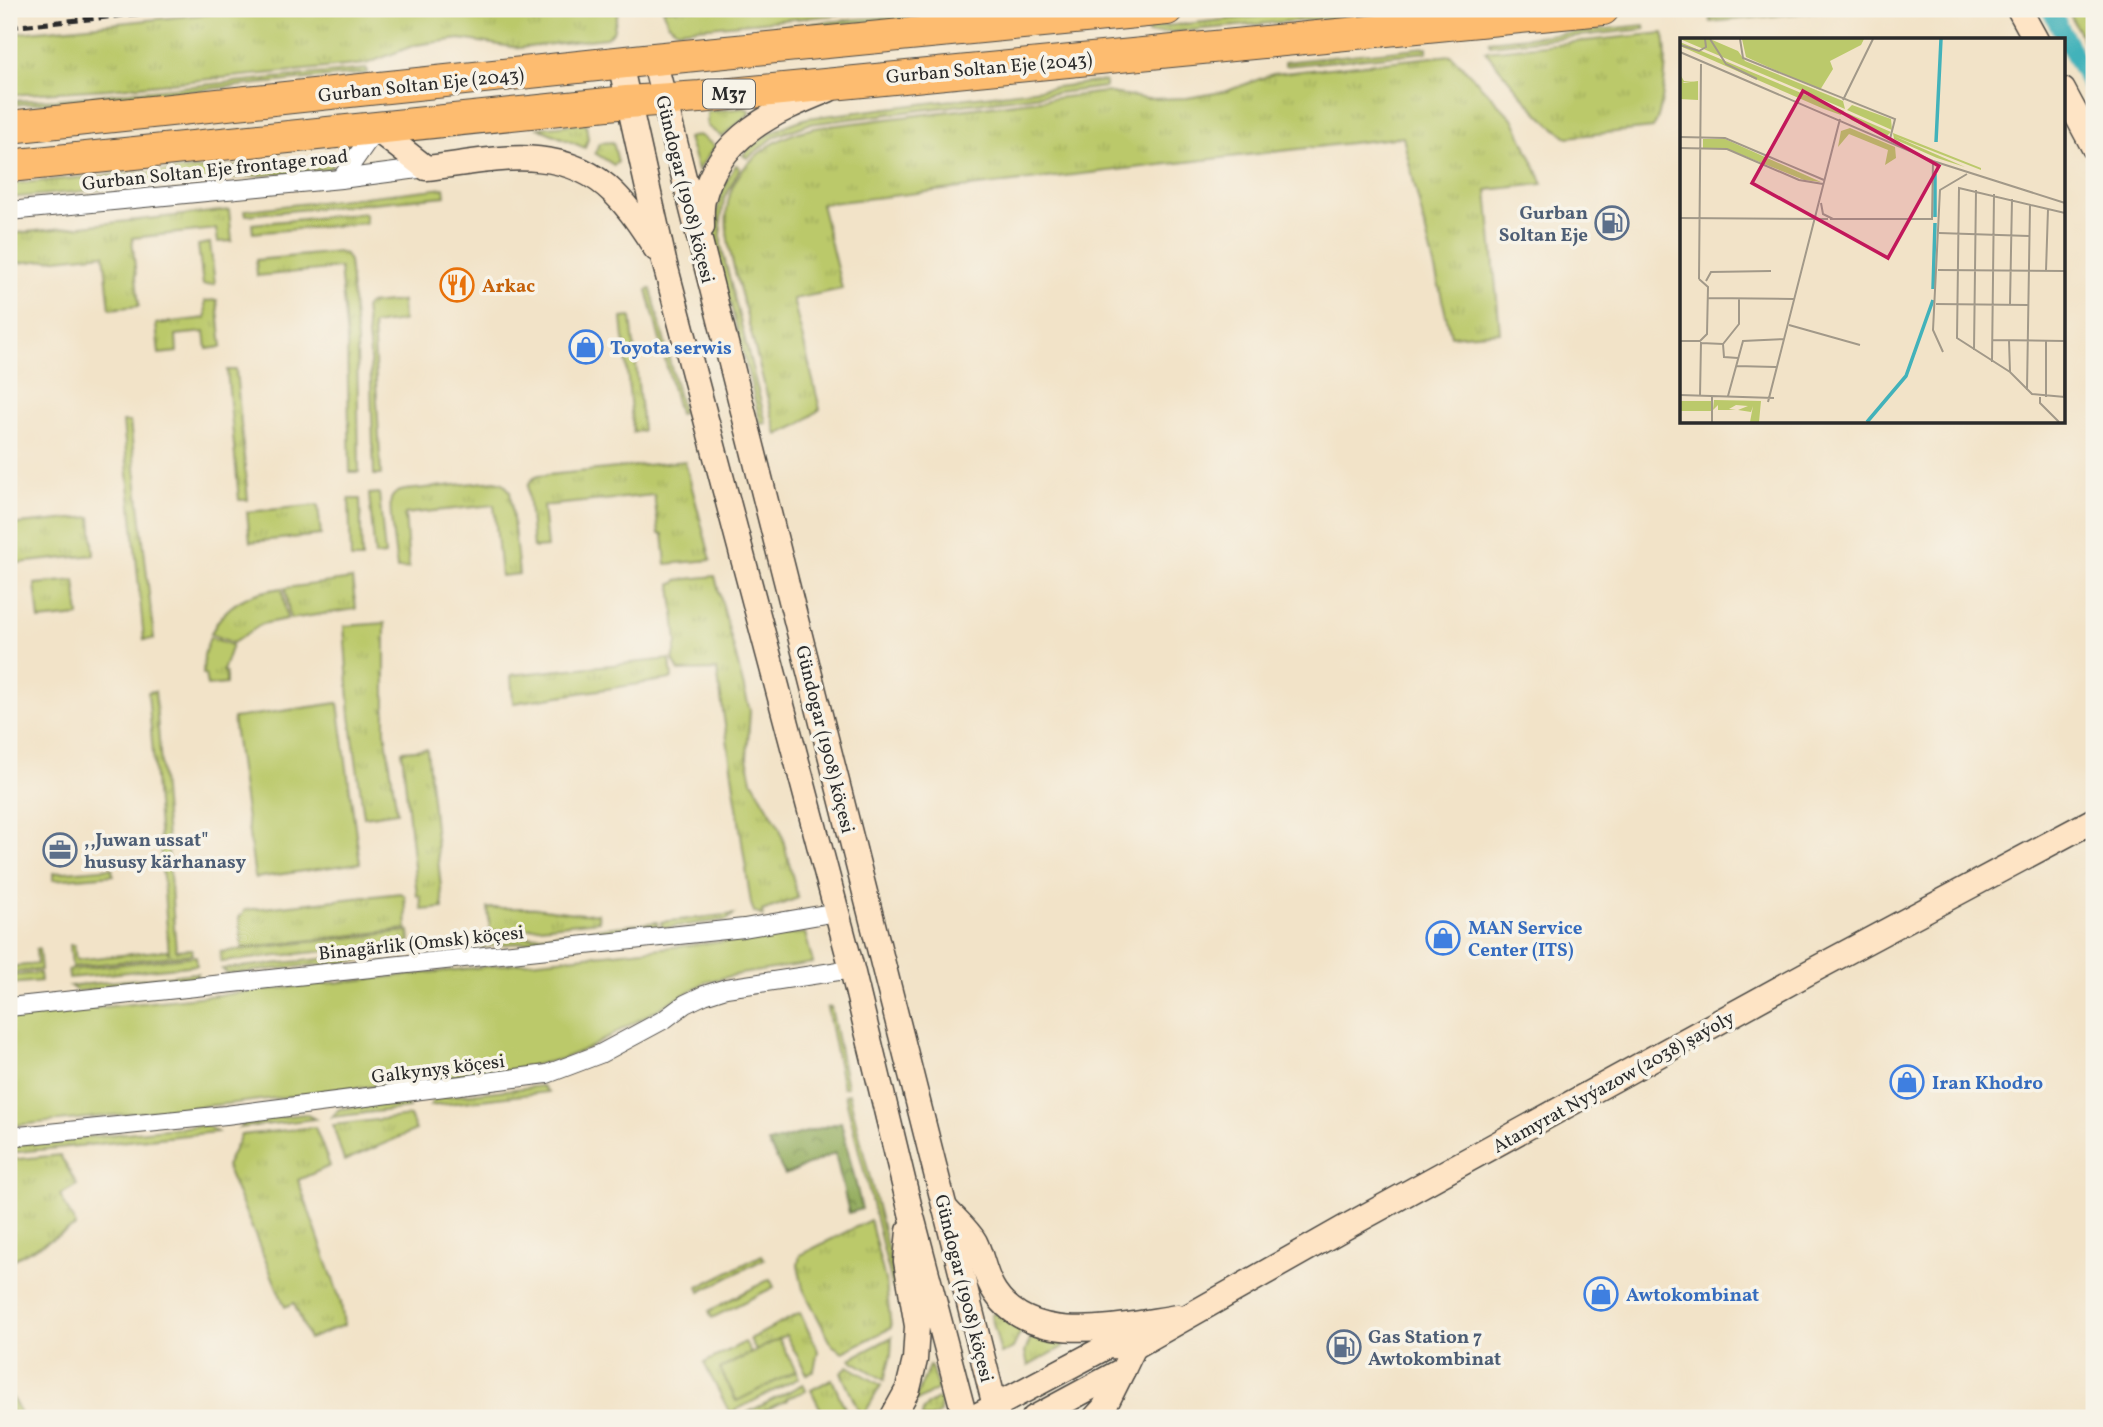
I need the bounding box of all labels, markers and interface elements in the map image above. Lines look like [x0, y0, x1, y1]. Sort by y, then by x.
inset map [1680, 38, 2064, 424]
street label: Gurban Soltan Eje (2043) [885, 47, 1093, 91]
street label: Gurban Soltan Eje (2043) [317, 62, 525, 110]
road number: M37 [703, 80, 755, 108]
street label: Gündogar (1908) köçesi [648, 93, 720, 286]
street label: Gurban Soltan Eje frontage road [81, 144, 350, 198]
place label: Gurban Soltan Eje [1499, 201, 1588, 249]
fuel station icon: Gurban Soltan Eje [1593, 204, 1631, 242]
restaurant icon: Arkac [438, 266, 476, 304]
place label: Arkac [482, 274, 535, 300]
shop icon: Toyota serwis [567, 328, 605, 366]
place label: Toyota serwis [610, 336, 732, 362]
street label: Gündogar (1908) köçesi [788, 643, 860, 836]
place label: ,,Juwan ussat" hususy kärhanasy [84, 828, 246, 876]
office icon: ,,Juwan ussat" hususy kärhanasy [41, 831, 79, 869]
place label: MAN Service Center (ITS) [1468, 916, 1583, 964]
shop icon: MAN Service Center (ITS) [1424, 919, 1462, 957]
street label: Binagärlik (Omsk) köçesi [317, 920, 526, 968]
street label: Atamyrat Nyýazow (2038) şaýoly [1488, 1005, 1740, 1160]
street label: Galkynyş köçesi [370, 1049, 507, 1091]
shop icon: Iran Khodro [1888, 1063, 1926, 1101]
place label: Iran Khodro [1932, 1071, 2043, 1097]
street label: Gündogar (1908) köçesi [927, 1192, 999, 1385]
shop icon: Awtokombinat [1582, 1275, 1620, 1313]
place label: Awtokombinat [1626, 1283, 1759, 1309]
place label: Gas Station 7 Awtokombinat [1368, 1325, 1501, 1373]
fuel station icon: Gas Station 7 Awtokombinat [1325, 1328, 1363, 1366]

